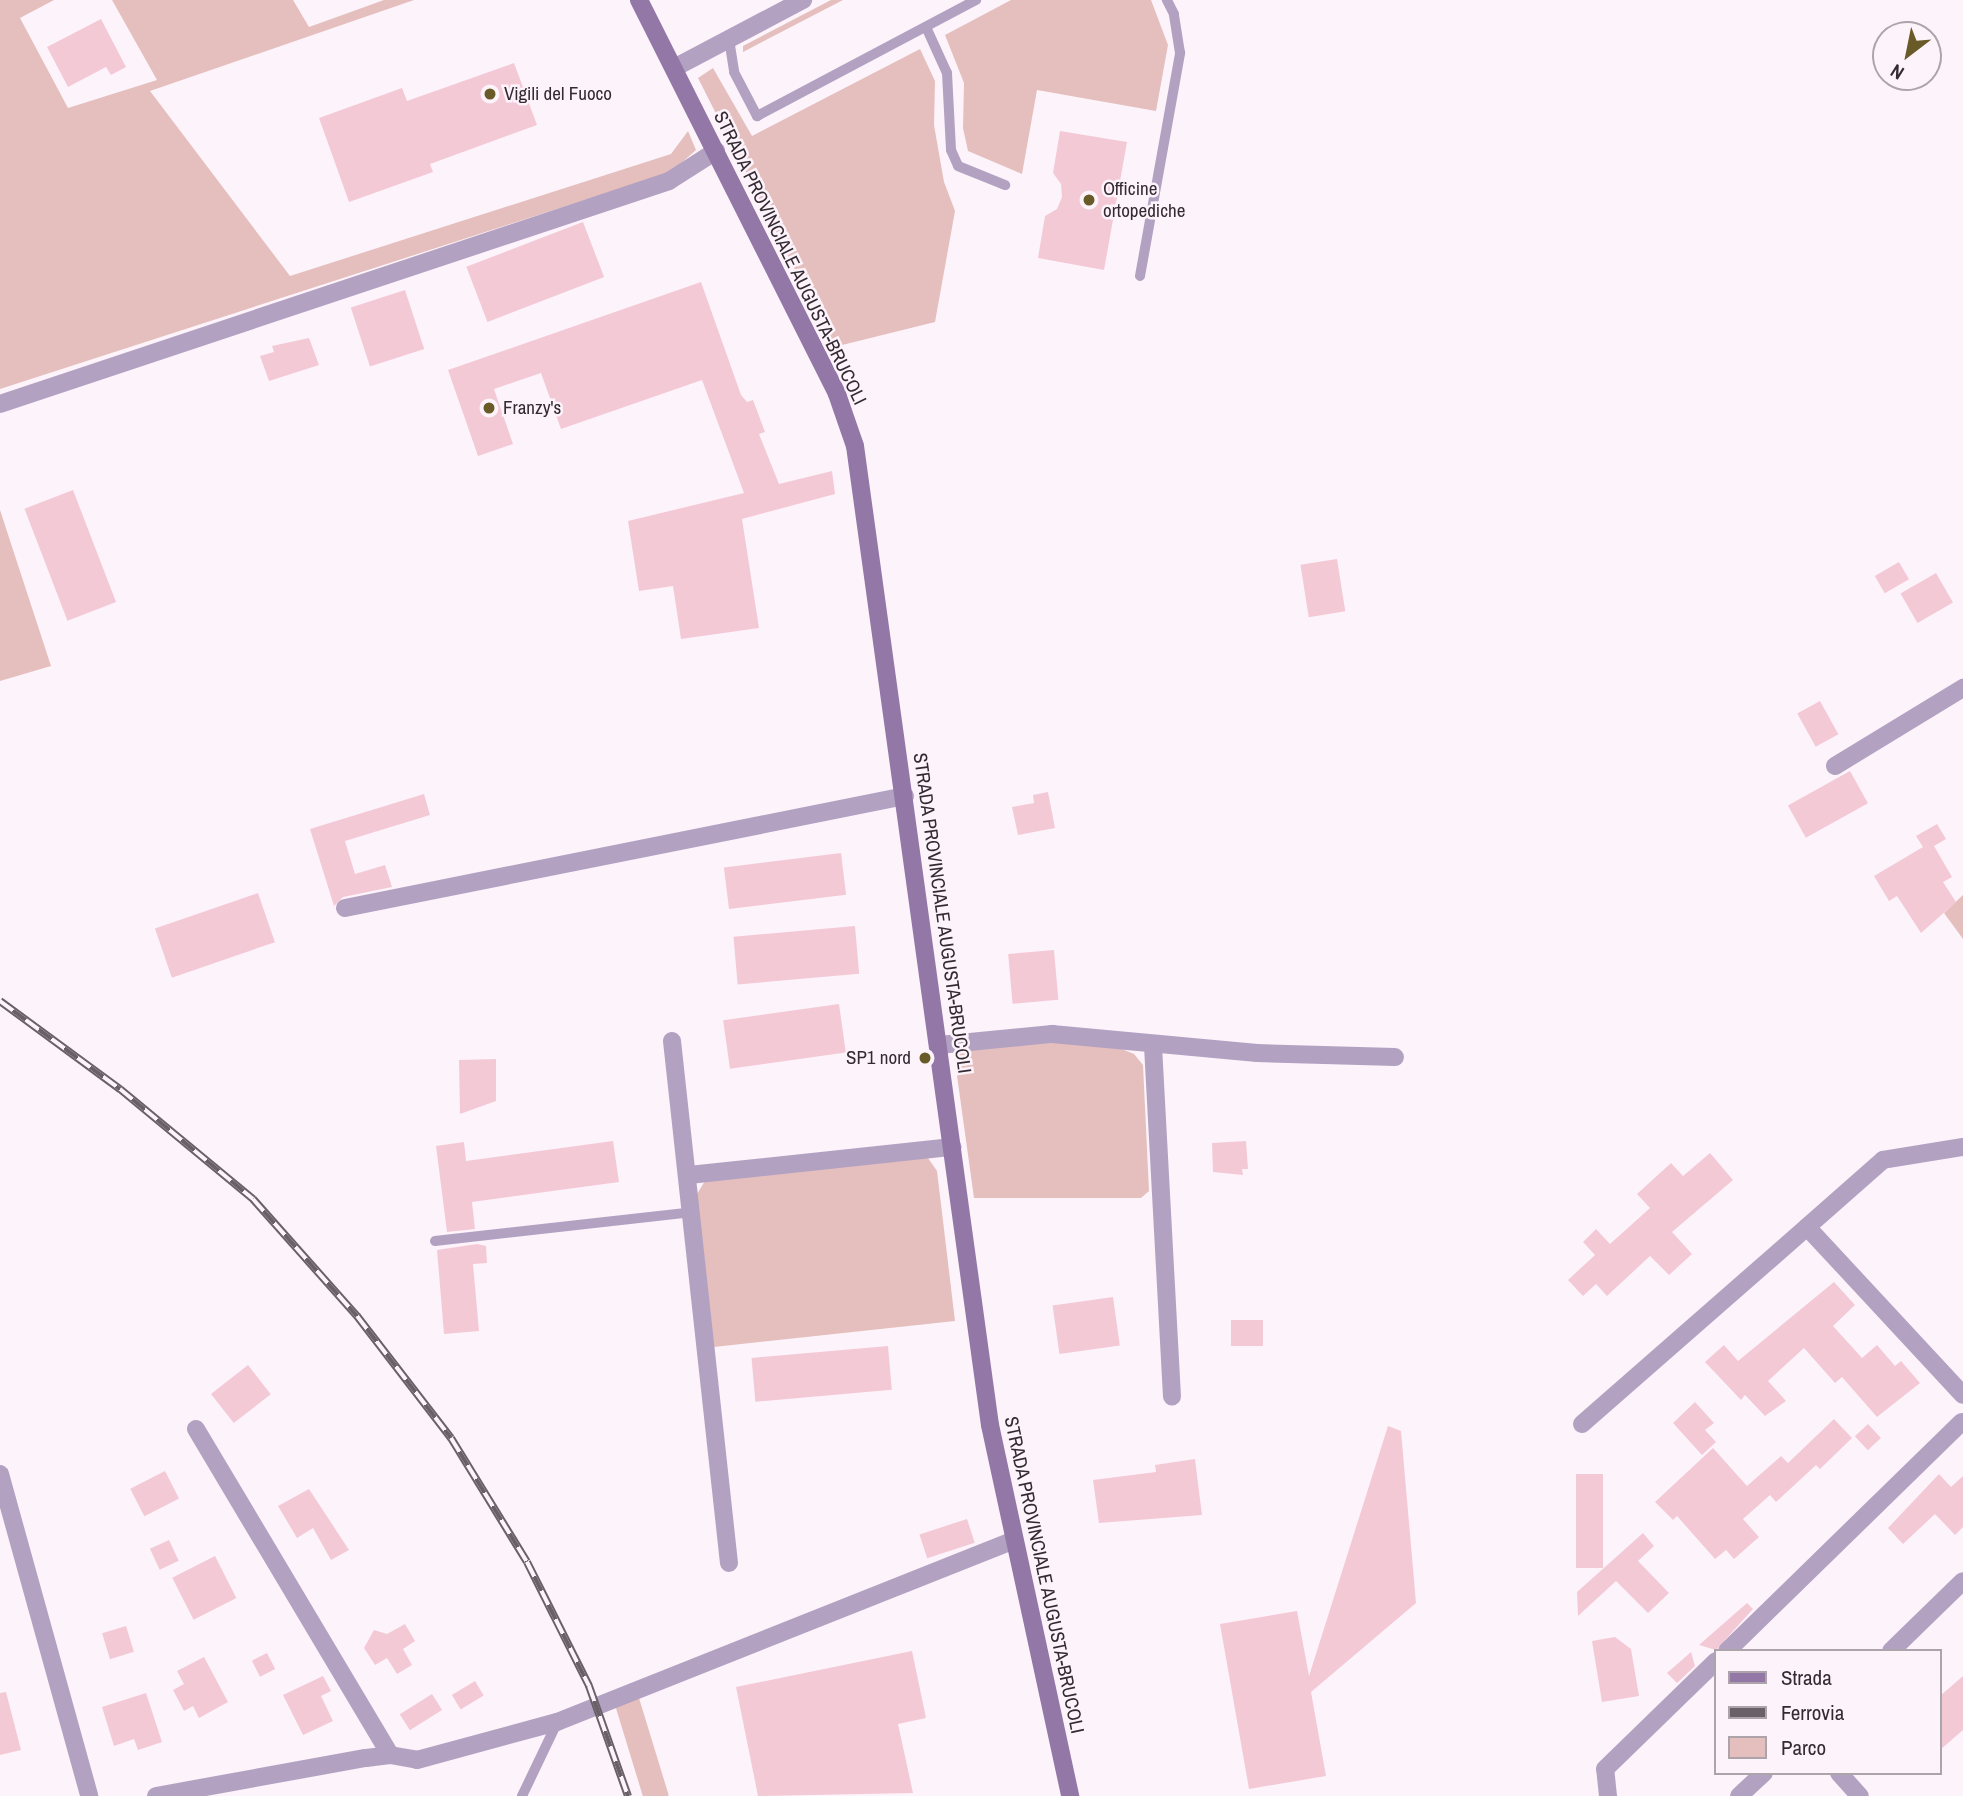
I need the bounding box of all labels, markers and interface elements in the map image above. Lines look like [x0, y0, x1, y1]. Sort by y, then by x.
north arrow [1872, 21, 1942, 91]
text: N [1885, 58, 1909, 86]
place label: Vigili del Fuoco [504, 83, 612, 105]
marker: Vigili del Fuoco [482, 86, 498, 102]
street label: STRADA PROVINCIALE AUGUSTA-BRUCOLI [708, 107, 872, 409]
place label: Officine ortopediche [1103, 178, 1185, 222]
marker: Officine ortopediche [1081, 192, 1097, 208]
place label: Franzy's [503, 397, 561, 419]
marker: Franzy's [481, 400, 497, 416]
street label: STRADA PROVINCIALE AUGUSTA-BRUCOLI [908, 750, 976, 1076]
place label: SP1 nord [846, 1047, 911, 1069]
marker: SP1 nord [917, 1050, 933, 1066]
street label: STRADA PROVINCIALE AUGUSTA-BRUCOLI [999, 1414, 1089, 1736]
legend [1714, 1649, 1942, 1775]
text: Strada [1781, 1663, 1832, 1692]
text: Ferrovia [1781, 1698, 1844, 1727]
text: Parco [1781, 1733, 1826, 1762]

